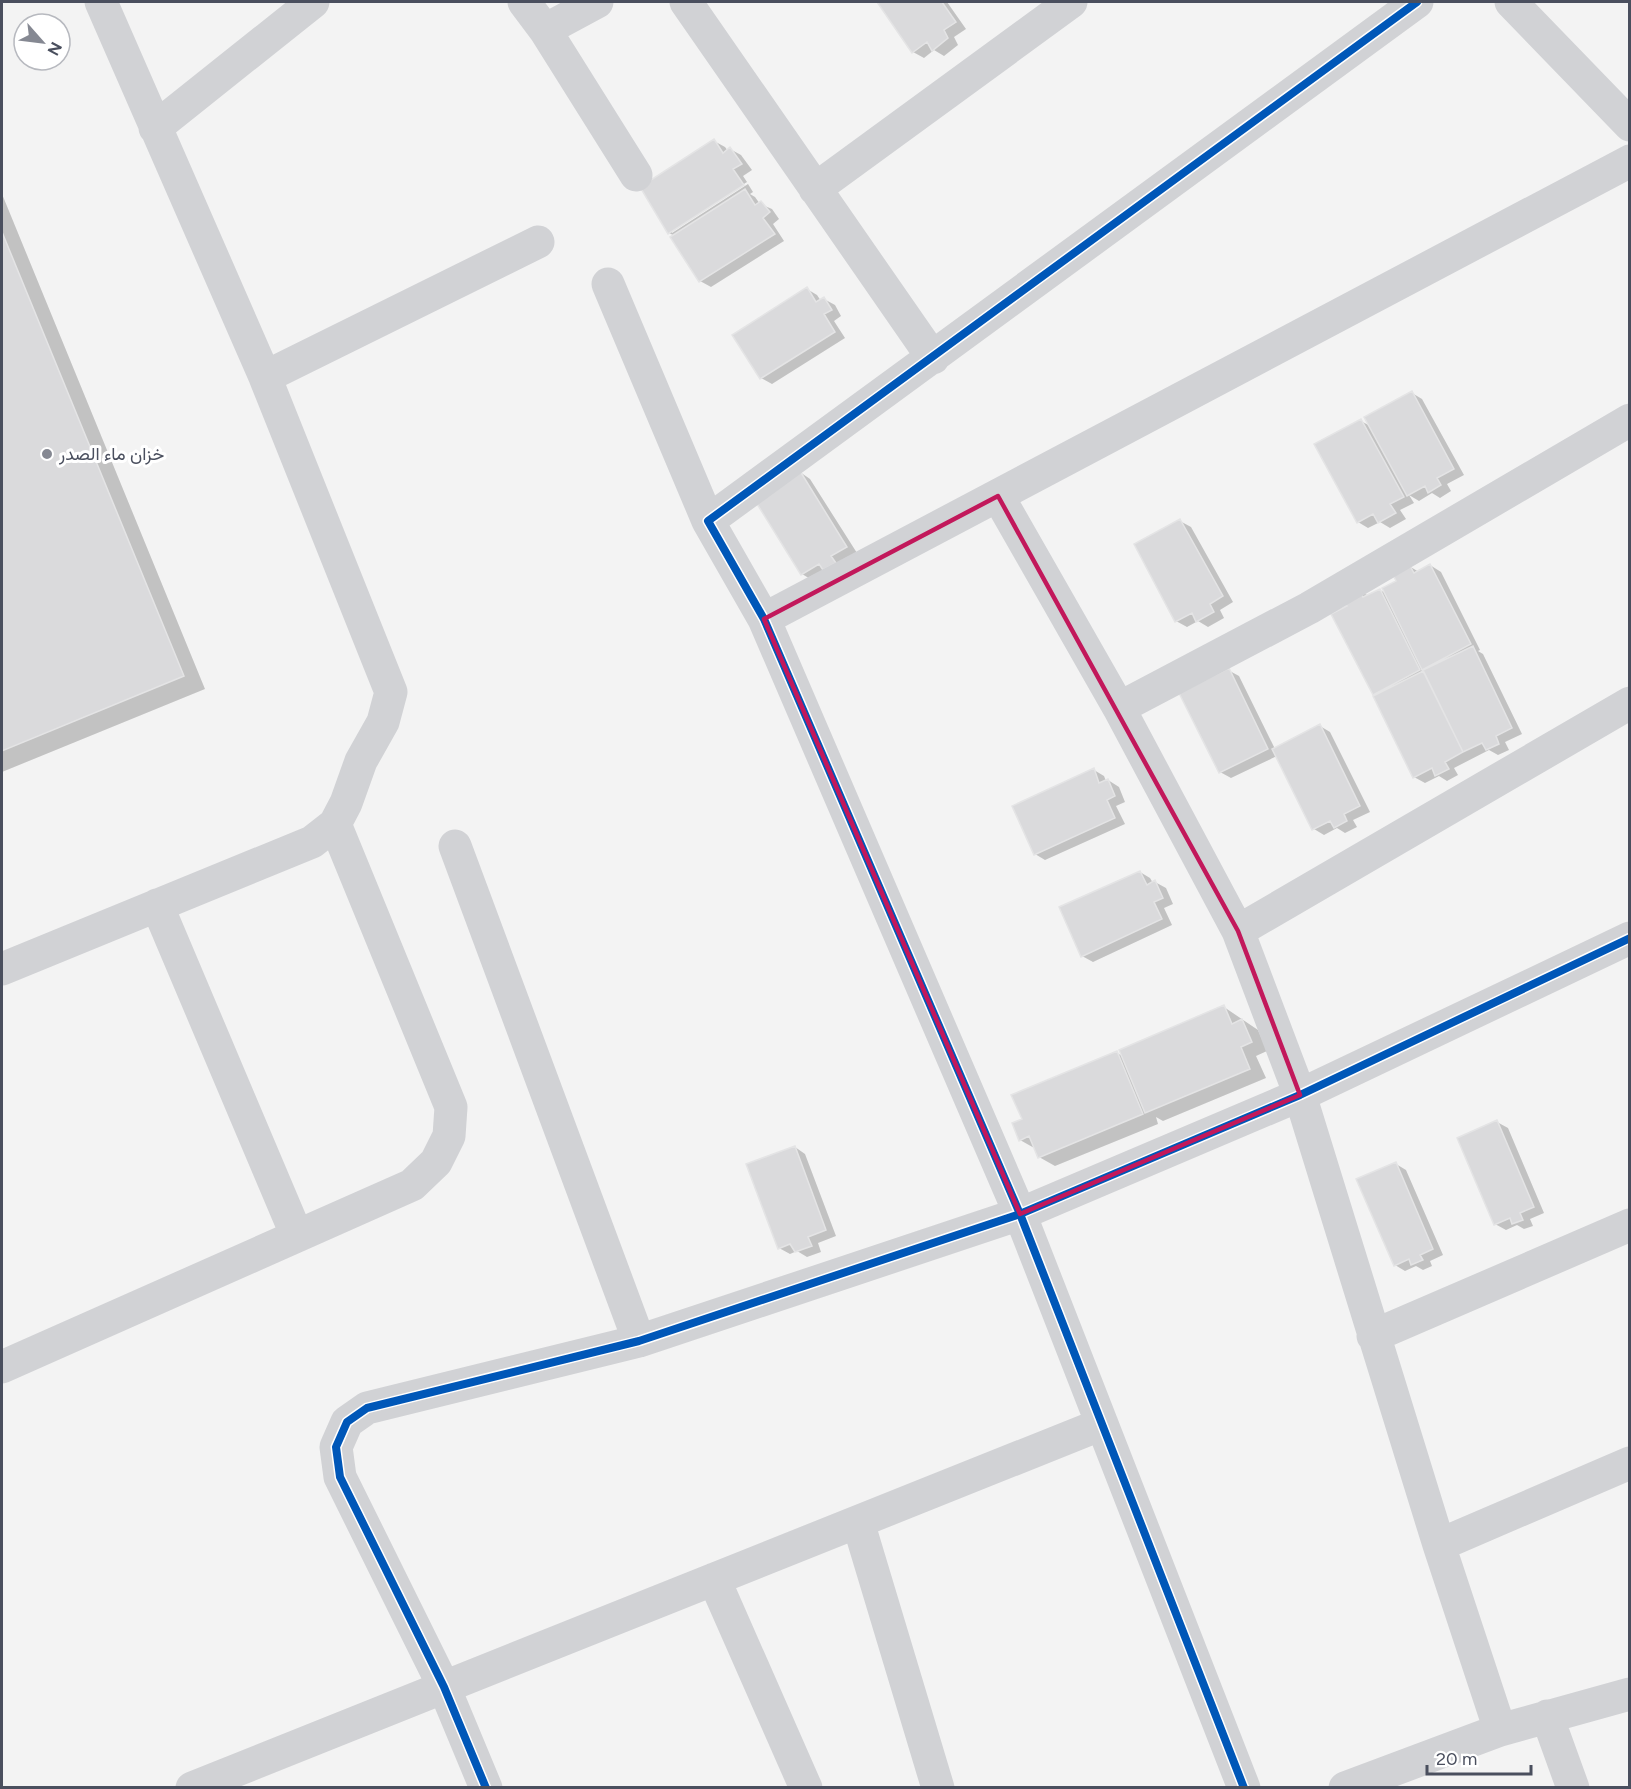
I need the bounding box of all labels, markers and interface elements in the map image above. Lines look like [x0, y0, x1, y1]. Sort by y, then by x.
north arrow [12, 12, 72, 72]
text: N [44, 39, 66, 59]
place label: خزان ماء الصدر [58, 443, 164, 465]
marker: خزان ماء الصدر [40, 447, 54, 461]
scale bar [1427, 1738, 1530, 1776]
text: 20 m [1436, 1748, 1477, 1770]

